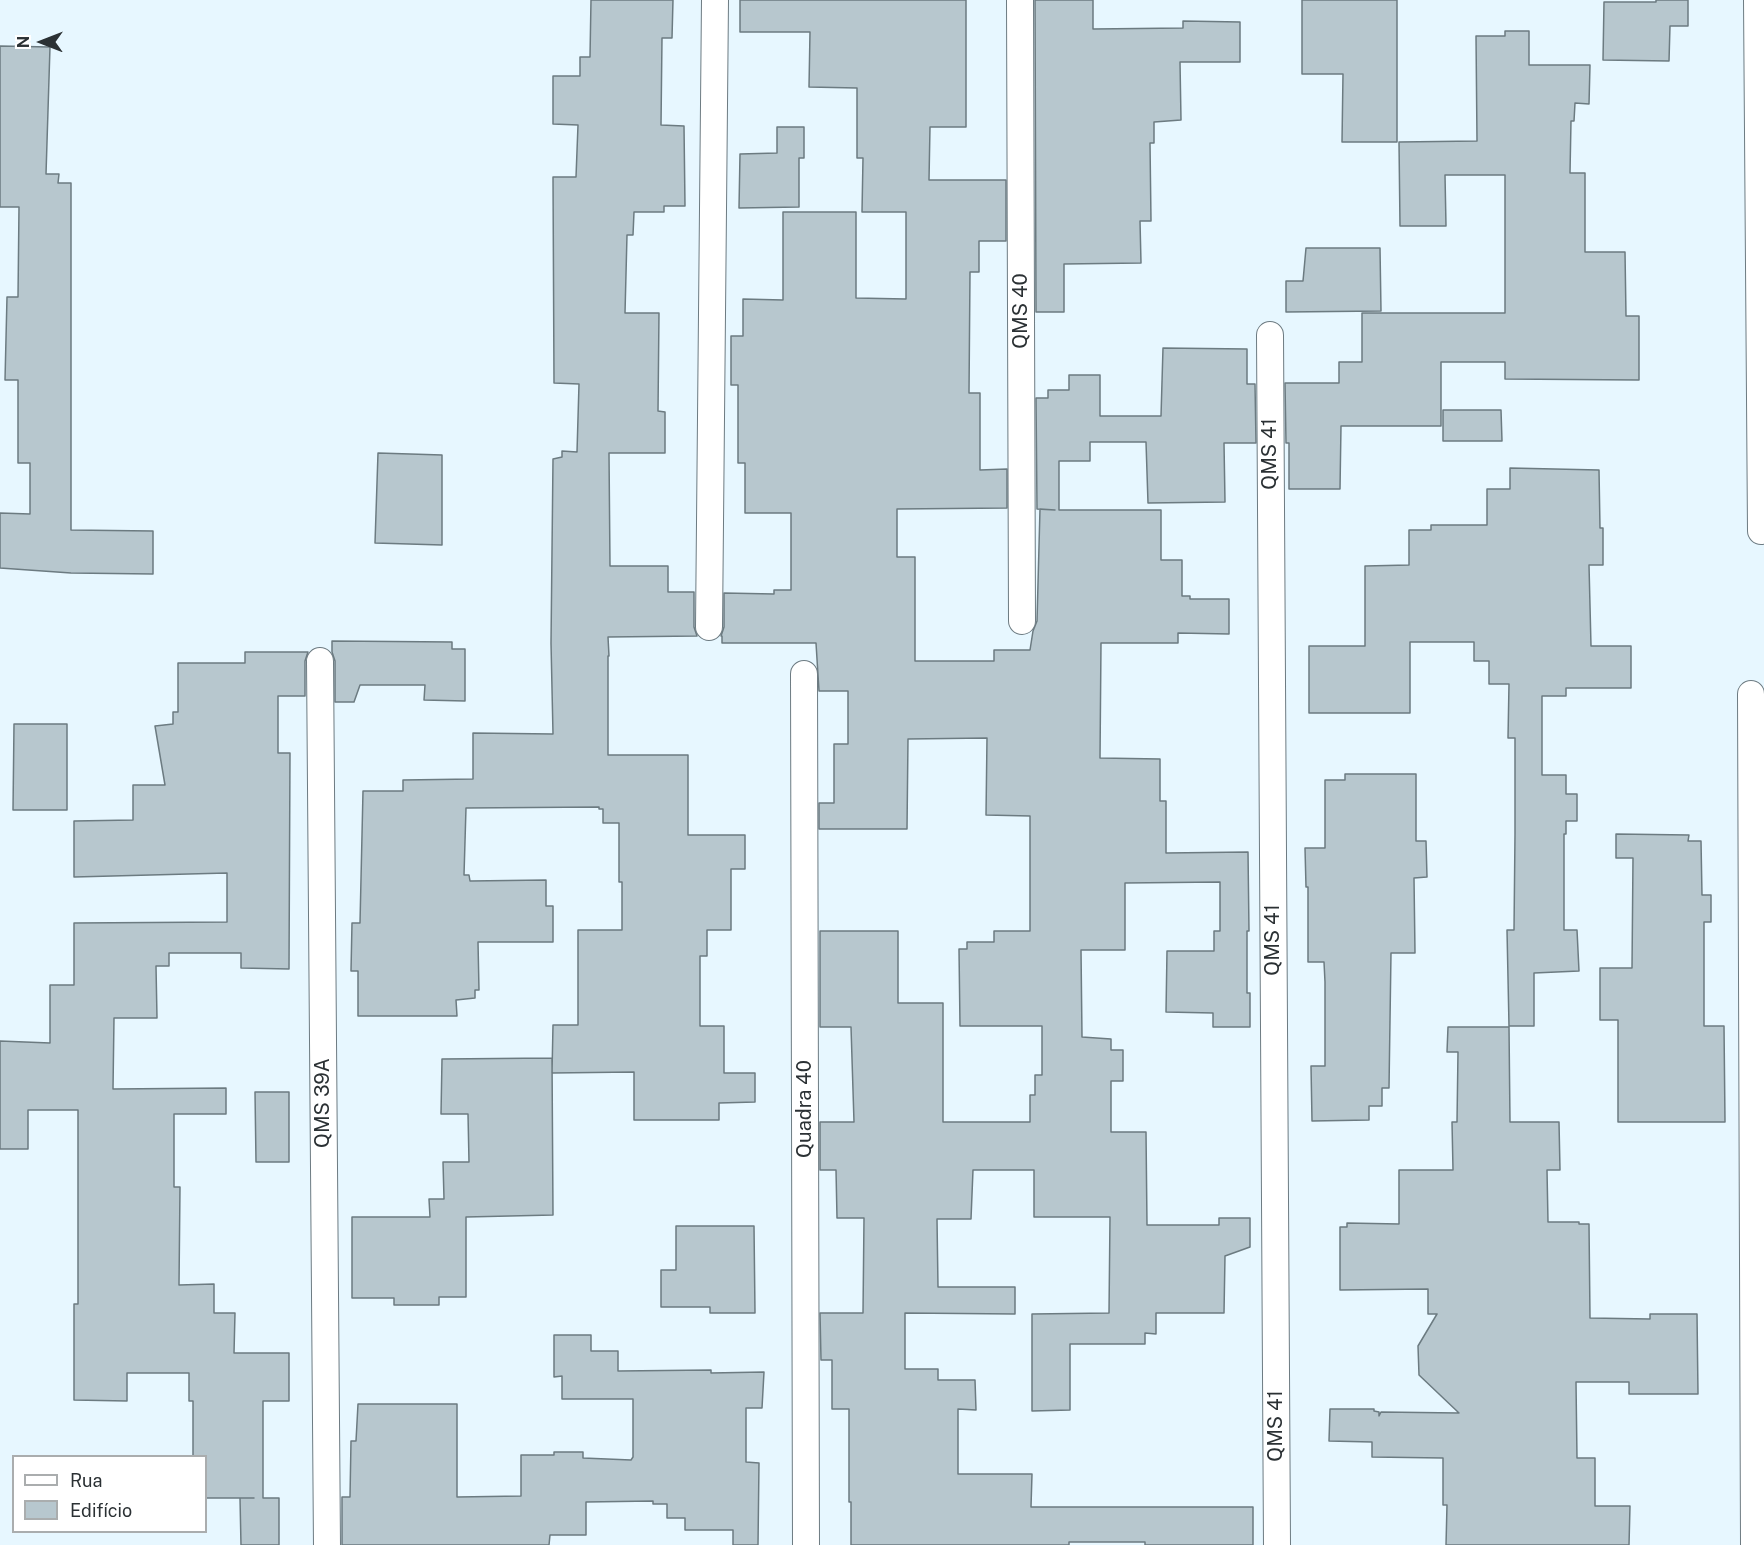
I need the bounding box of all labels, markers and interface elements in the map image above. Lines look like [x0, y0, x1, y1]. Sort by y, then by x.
north arrow [12, 12, 72, 72]
text: N [14, 36, 33, 48]
street label: QMS 40 [1009, 273, 1033, 349]
street label: QMS 41 [1258, 418, 1282, 490]
street label: QMS 41 [1261, 904, 1285, 976]
street label: QMS 39A [311, 1058, 335, 1148]
street label: Quadra 40 [793, 1060, 817, 1158]
street label: QMS 41 [1264, 1390, 1288, 1462]
legend [12, 1455, 207, 1533]
text: Rua [70, 1470, 102, 1491]
text: Edifício [70, 1500, 132, 1521]

